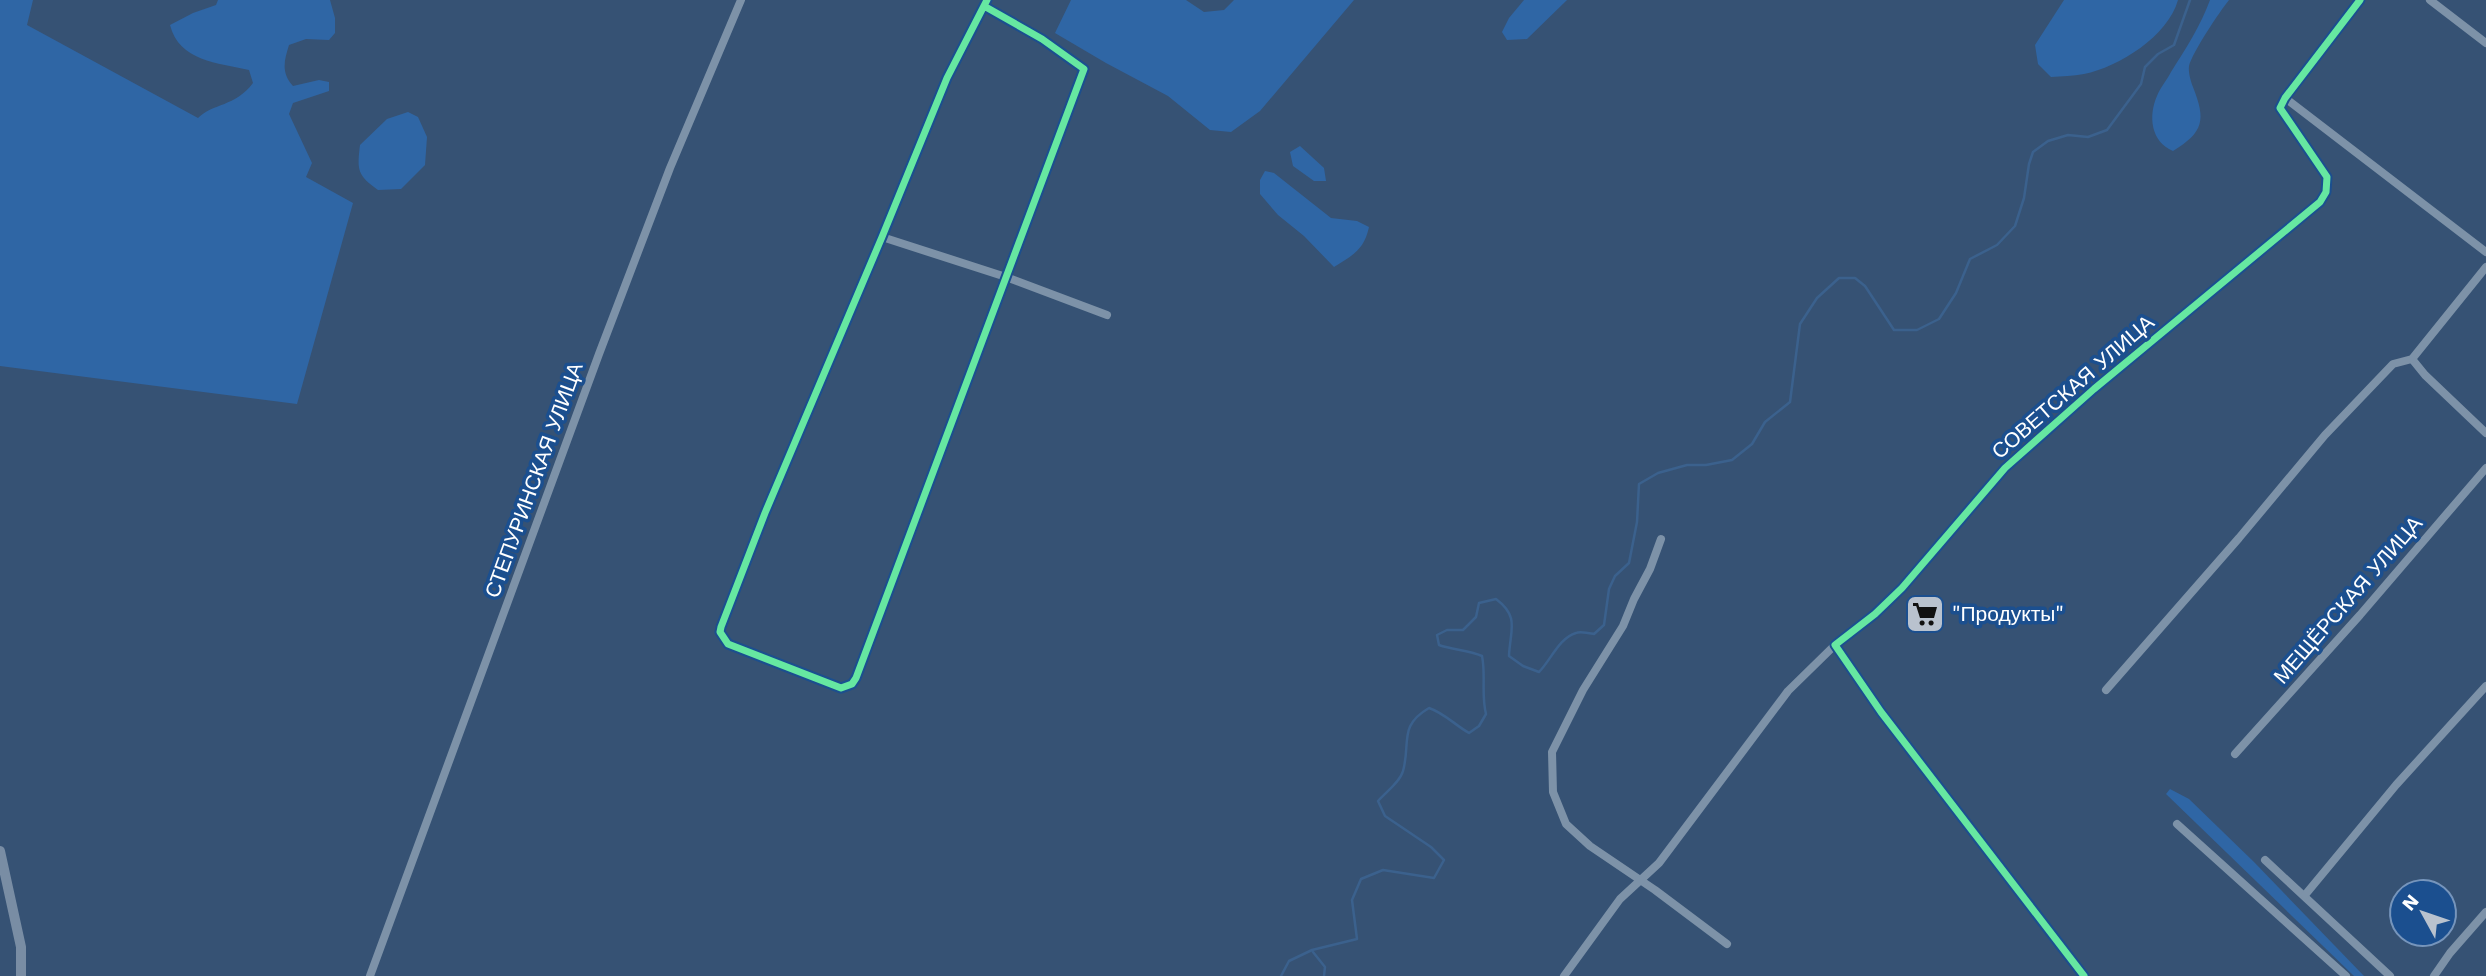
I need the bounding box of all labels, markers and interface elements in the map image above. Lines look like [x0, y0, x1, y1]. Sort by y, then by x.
street label: СОВЕТСКАЯ УЛИЦА [1986, 309, 2159, 464]
street label: СТЕПУРИНСКАЯ УЛИЦА [479, 359, 588, 601]
street label: МЕЩЁРСКАЯ УЛИЦА [2268, 511, 2427, 689]
supermarket icon: "Продукты" [1904, 593, 1946, 635]
place label: "Продукты" [1952, 601, 2064, 626]
north arrow [2388, 878, 2458, 948]
text: N [2397, 890, 2424, 915]

